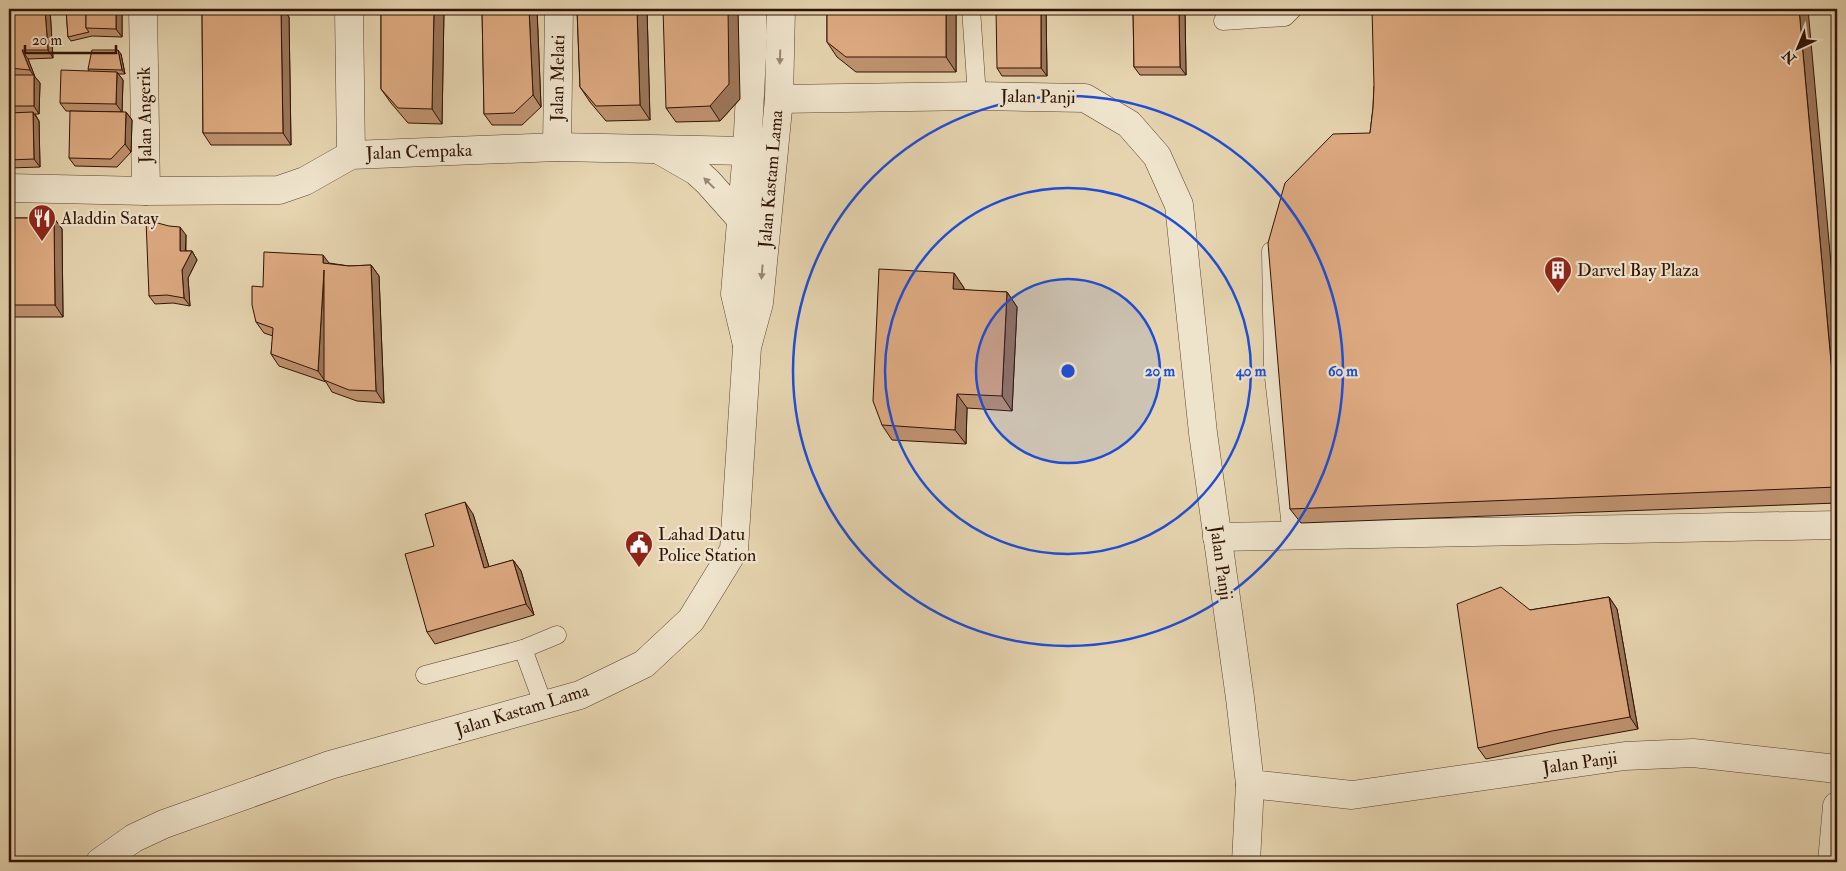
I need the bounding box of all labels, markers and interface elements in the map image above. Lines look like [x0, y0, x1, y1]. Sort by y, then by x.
scale bar [25, 22, 116, 54]
north arrow [1774, 22, 1824, 72]
text: 20 m [32, 31, 62, 50]
street label: Jalan Melati [546, 34, 570, 123]
text: N [1779, 46, 1800, 68]
one-way arrow [776, 50, 784, 66]
street label: Jalan Angerik [133, 66, 157, 164]
street label: Jalan Panji [999, 85, 1076, 109]
street label: Jalan Kastam Lama [753, 109, 789, 250]
street label: Jalan Cempaka [364, 139, 473, 165]
one-way arrow [703, 177, 715, 189]
restaurant icon: Aladdin Satay [27, 203, 57, 242]
place label: Aladdin Satay [60, 207, 159, 230]
building icon: Darvel Bay Plaza [1543, 255, 1573, 294]
place label: Darvel Bay Plaza [1577, 259, 1699, 282]
one-way arrow [758, 264, 766, 280]
centre of rings [1059, 362, 1077, 380]
text: 20 m [1145, 362, 1175, 381]
text: 40 m [1235, 362, 1267, 381]
text: 60 m [1328, 362, 1358, 381]
place label: Lahad Datu Police Station [658, 523, 756, 567]
street label: Jalan Panji [1204, 523, 1238, 602]
public building icon: Lahad Datu Police Station [624, 529, 654, 568]
street label: Jalan Kastam Lama [452, 679, 592, 742]
street label: Jalan Panji [1540, 746, 1619, 780]

